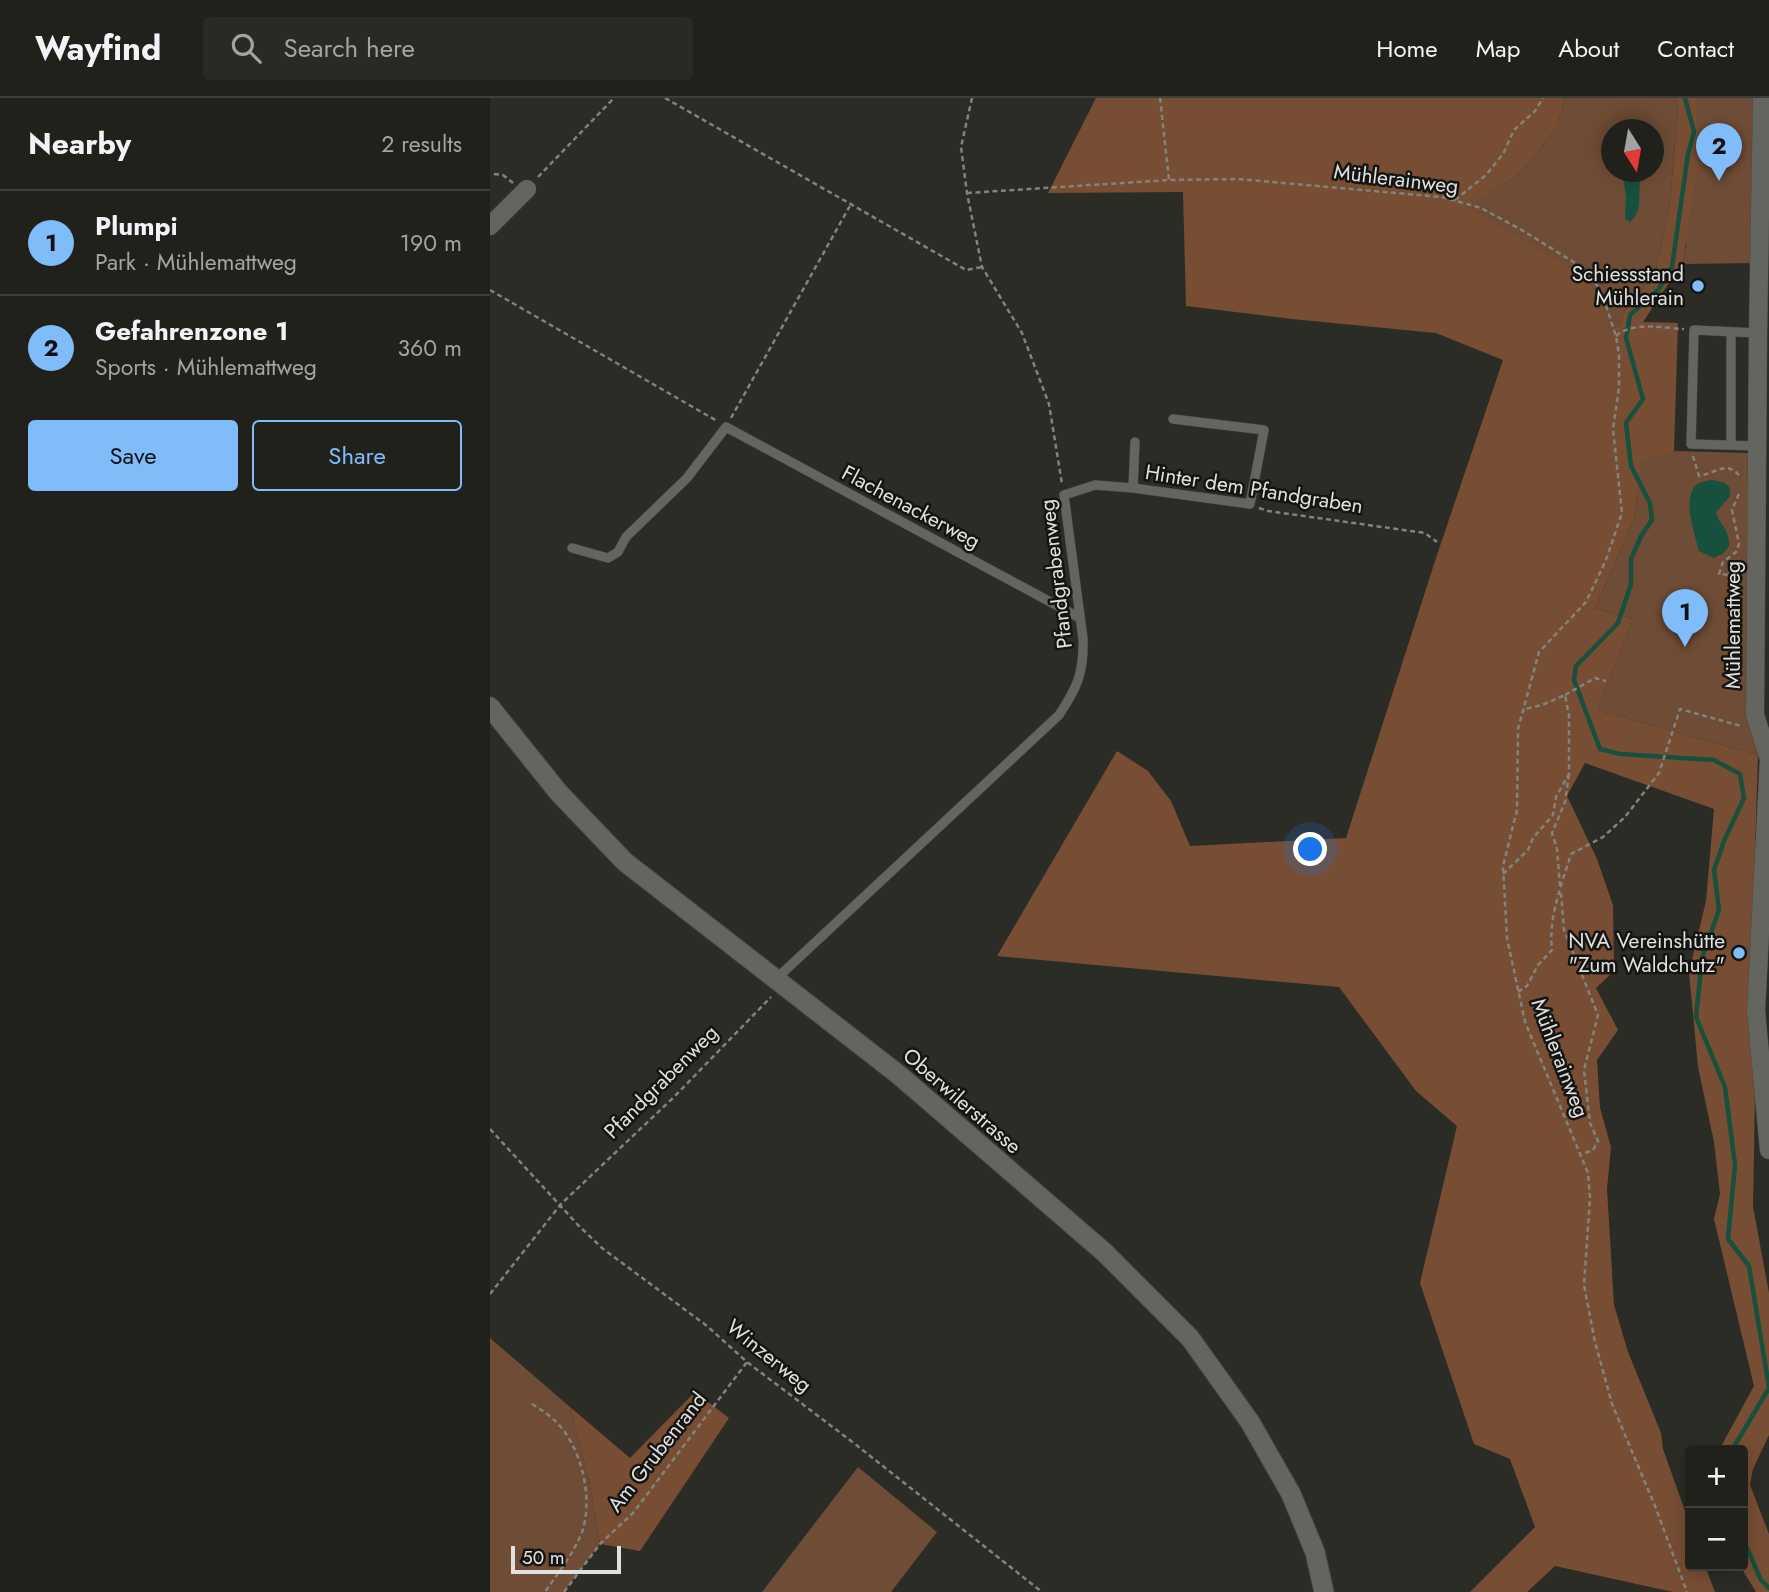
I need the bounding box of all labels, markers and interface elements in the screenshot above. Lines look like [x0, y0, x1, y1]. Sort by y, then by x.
search box [203, 17, 693, 80]
text: Wayfind [35, 25, 161, 72]
icon: search [227, 29, 265, 67]
text: Search here [283, 29, 415, 67]
text: Home [1376, 31, 1438, 66]
text: Map [1476, 31, 1520, 66]
text: About [1558, 31, 1619, 66]
text: Contact [1657, 31, 1734, 66]
north arrow [1601, 119, 1664, 182]
text: Nearby [28, 122, 131, 165]
pin: 2 [1696, 123, 1742, 181]
text: 2 results [381, 127, 462, 161]
street label: Mühlerainweg [1332, 156, 1460, 202]
text: Plumpi [95, 207, 178, 245]
text: 1 [45, 226, 57, 260]
text: 190 m [400, 226, 462, 260]
text: Park · Mühlemattweg [95, 245, 297, 279]
place label: Schiessstand Mühlerain [1572, 259, 1684, 313]
marker: Schiessstand Mühlerain [1690, 278, 1706, 294]
text: Gefahrenzone 1 [95, 312, 288, 350]
text: 2 [43, 331, 59, 365]
text: 360 m [398, 331, 462, 365]
text: Sports · Mühlemattweg [95, 350, 317, 384]
button: Save [28, 420, 238, 491]
button: Share [252, 420, 462, 491]
street label: Hinter dem Pfandgraben [1143, 457, 1365, 521]
street label: Flachenackerweg [837, 458, 985, 556]
street label: Pfandgrabenweg [1032, 498, 1080, 650]
street label: Mühlemattweg [1718, 561, 1748, 689]
pin: 1 [1662, 589, 1708, 647]
your location [1293, 832, 1327, 866]
place label: NVA Vereinshütte "Zum Waldchutz" [1568, 926, 1725, 980]
marker: NVA Vereinshütte "Zum Waldchutz" [1731, 945, 1747, 961]
street label: Mühlerainweg [1524, 994, 1596, 1122]
street label: Pfandgrabenweg [597, 1018, 725, 1146]
street label: Oberwilerstrasse [896, 1041, 1028, 1161]
street label: Winzerweg [720, 1312, 818, 1400]
street label: Am Grubenrand [600, 1386, 714, 1518]
map controls [1685, 1445, 1748, 1571]
button: + [1685, 1445, 1748, 1508]
button: − [1685, 1508, 1748, 1571]
scale bar [511, 1543, 621, 1575]
text: 50 m [522, 1544, 565, 1571]

